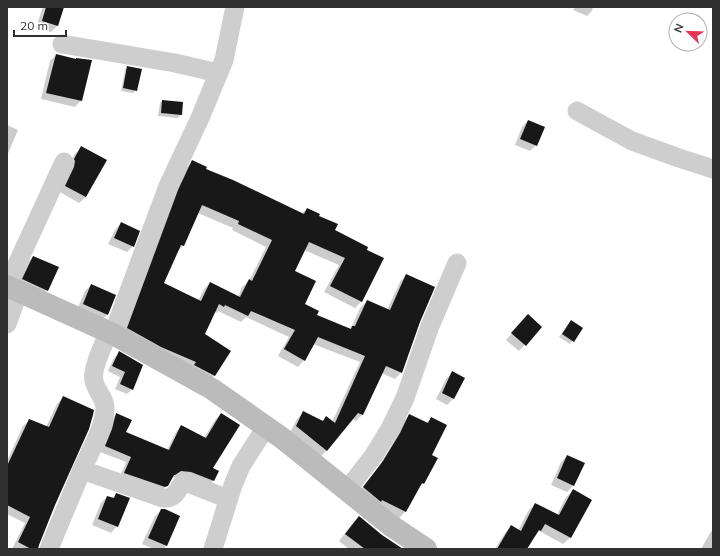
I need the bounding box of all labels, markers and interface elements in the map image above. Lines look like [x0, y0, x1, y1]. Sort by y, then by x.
scale bar [14, 12, 66, 38]
north arrow [668, 12, 708, 52]
text: 20 m [20, 18, 48, 33]
text: N [671, 22, 687, 35]

